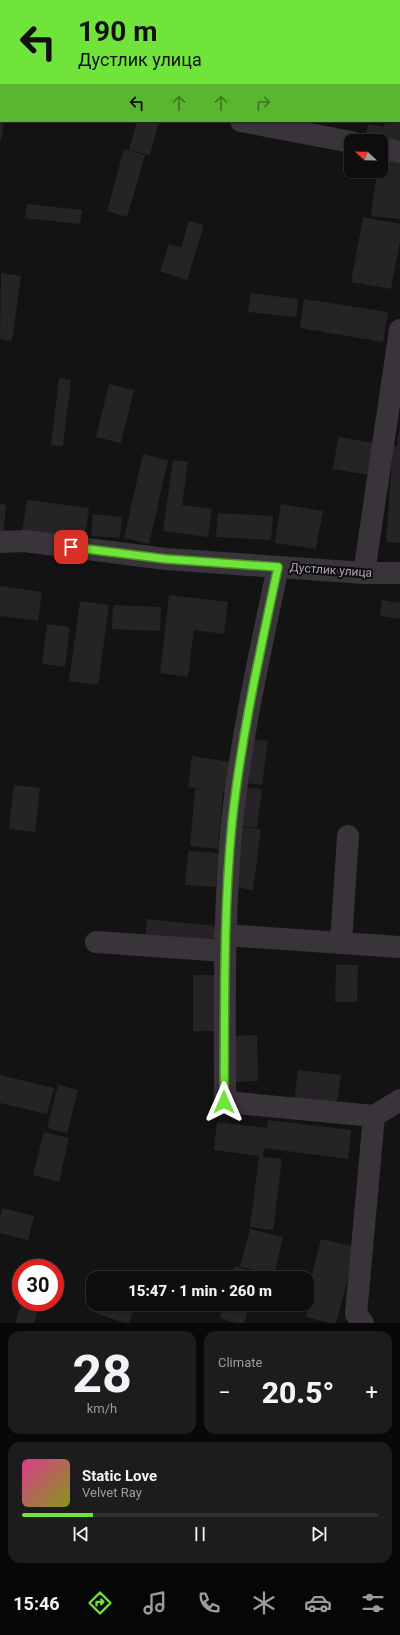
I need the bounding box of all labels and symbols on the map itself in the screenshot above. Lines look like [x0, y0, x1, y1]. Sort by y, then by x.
north arrow [344, 134, 388, 178]
pin [54, 530, 88, 564]
street label: Дустлик улица [289, 560, 373, 580]
position arrow [203, 1081, 245, 1123]
speed limit sign: 30 [12, 1259, 64, 1311]

